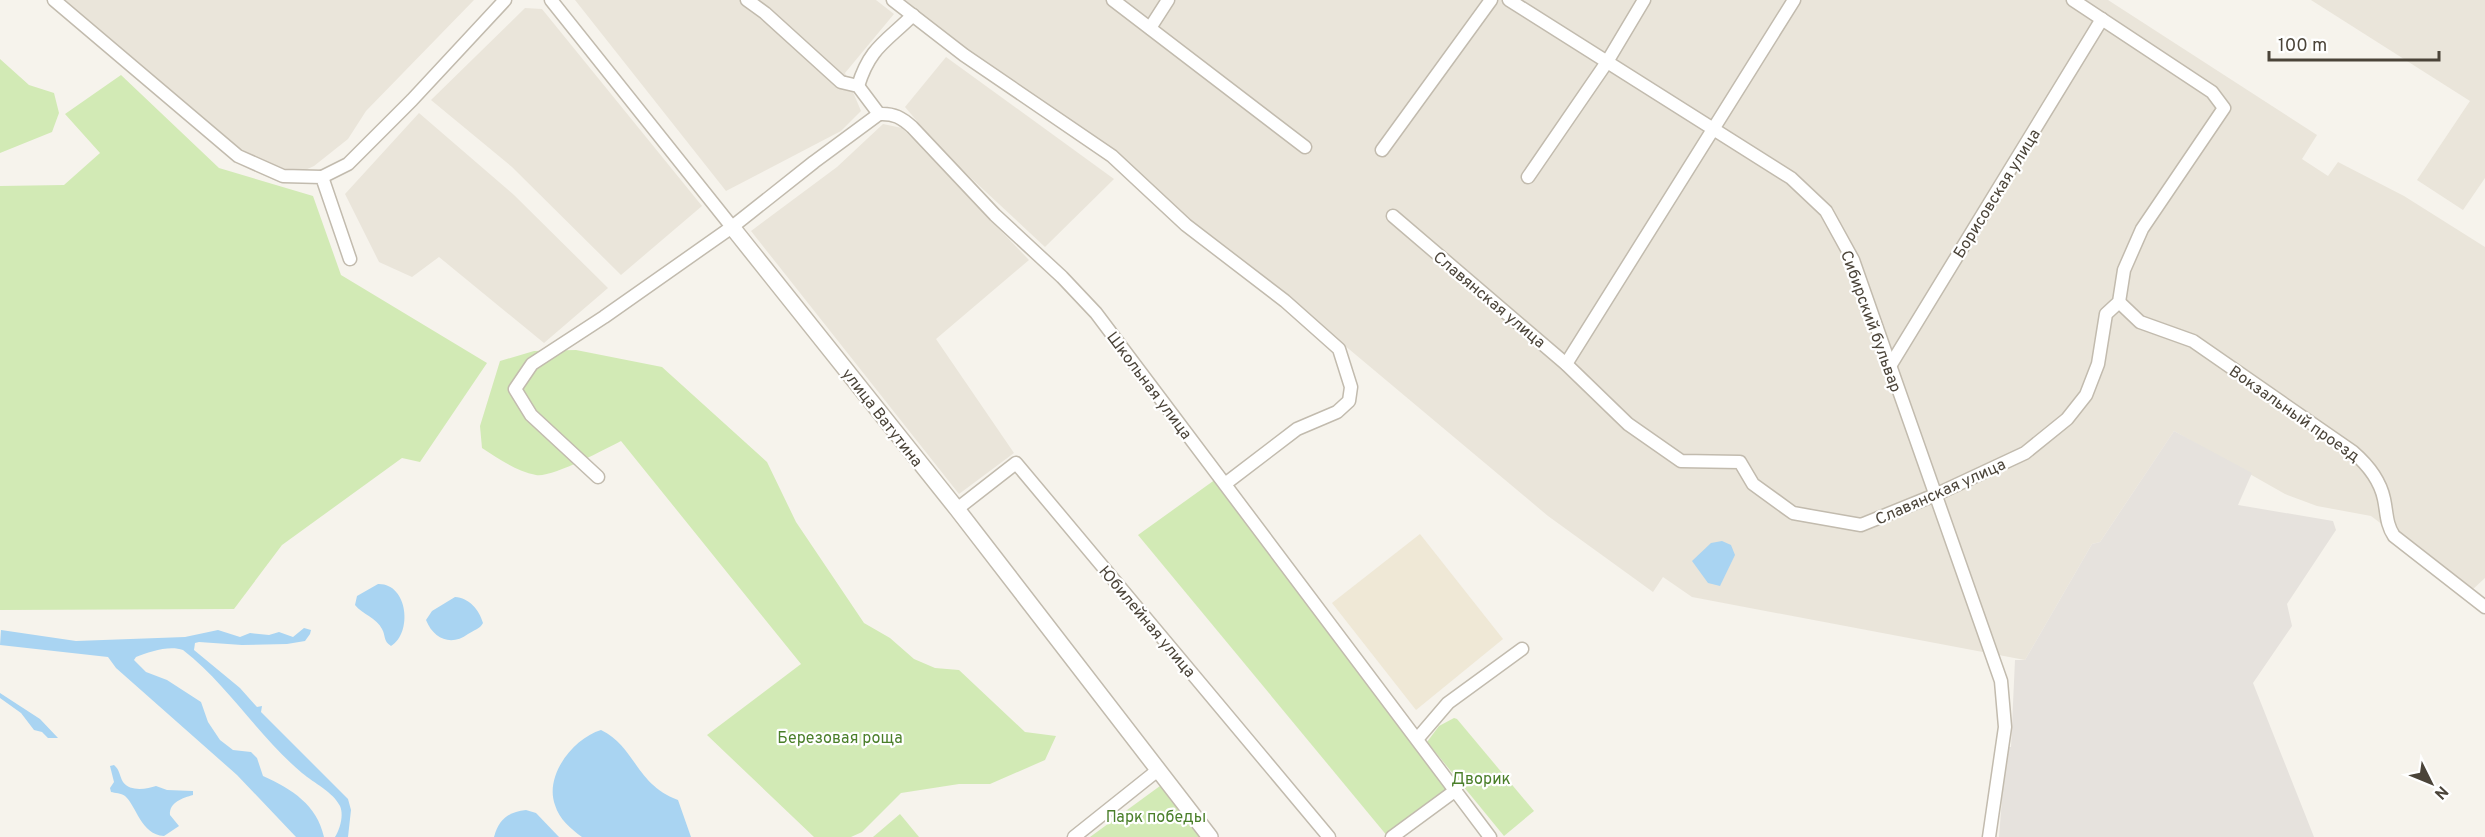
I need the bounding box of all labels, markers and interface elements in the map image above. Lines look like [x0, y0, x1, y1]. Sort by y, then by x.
scale bar [2269, 24, 2438, 62]
text: 100 m [2278, 35, 2327, 58]
street label: Борисовская улица [1950, 126, 2046, 262]
street label: Славянская улица [1429, 248, 1549, 353]
street label: Сибирский бульвар [1835, 248, 1905, 395]
street label: Школьная улица [1101, 328, 1195, 444]
street label: Вокзальный проезд [2225, 362, 2363, 467]
street label: улица Ватутина [837, 365, 926, 472]
street label: Славянская улица [1873, 455, 2009, 531]
street label: Юбилейная улица [1094, 562, 1199, 682]
park label: Березовая роща [777, 729, 903, 749]
north arrow [2401, 753, 2461, 813]
park label: Дворик [1451, 770, 1511, 790]
text: N [2429, 781, 2452, 803]
park label: Парк победы [1106, 808, 1206, 828]

